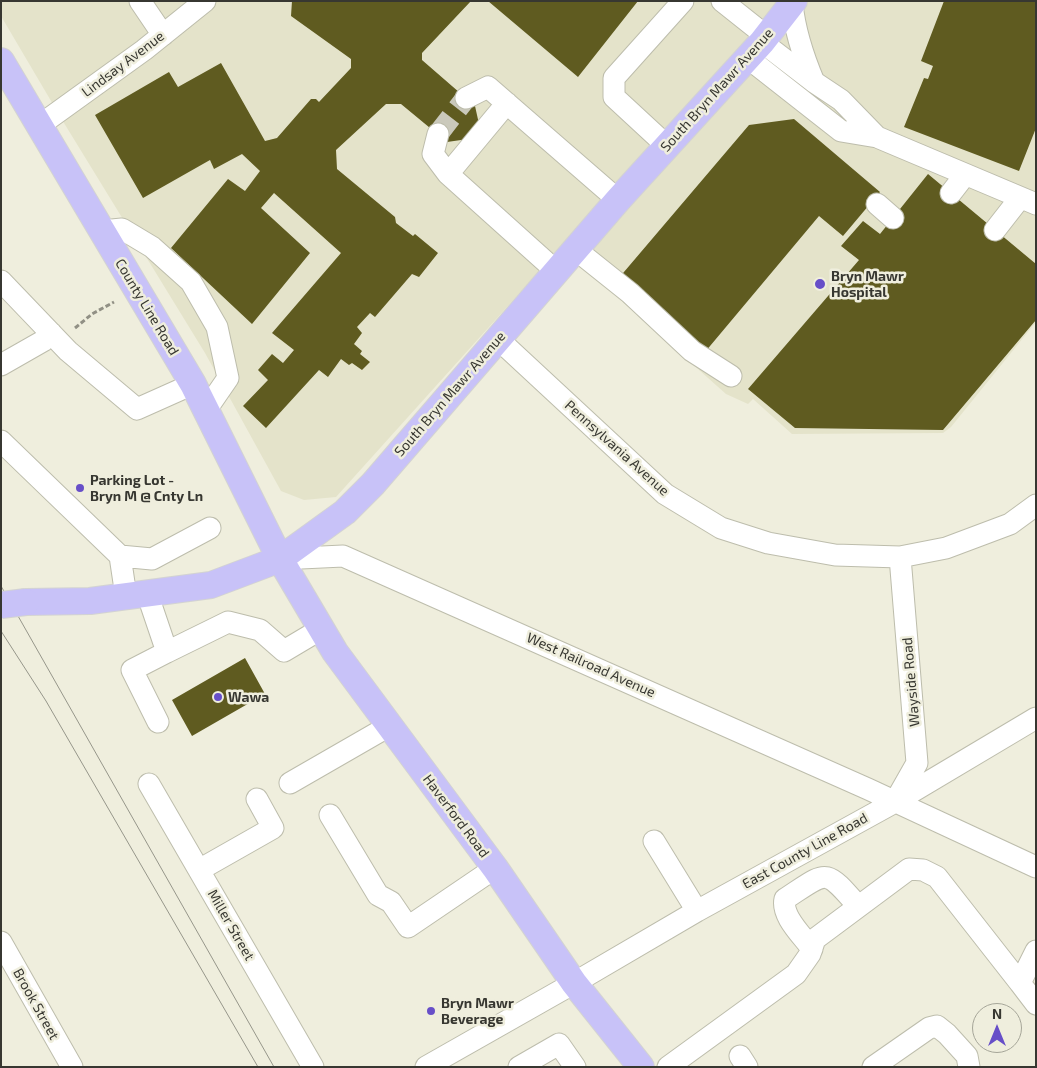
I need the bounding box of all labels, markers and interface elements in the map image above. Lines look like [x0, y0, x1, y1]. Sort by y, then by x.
street label: South Bryn Mawr Avenue [657, 25, 777, 155]
street label: Lindsay Avenue [78, 27, 168, 101]
street label: County Line Road [112, 256, 182, 358]
place label: Bryn Mawr Hospital [831, 268, 904, 300]
marker: Bryn Mawr Hospital [813, 277, 827, 291]
street label: South Bryn Mawr Avenue [391, 328, 509, 460]
street label: Pennsylvania Avenue [561, 397, 673, 499]
place label: Parking Lot - Bryn M @ Cnty Ln [90, 472, 203, 504]
marker: Parking Lot - Bryn M @ Cnty Ln [74, 482, 86, 494]
street label: West Railroad Avenue [524, 629, 658, 701]
street label: Wayside Road [899, 637, 923, 727]
place label: Wawa [228, 689, 269, 705]
marker: Wawa [212, 691, 224, 703]
street label: Haverford Road [419, 771, 493, 861]
street label: East County Line Road [739, 810, 871, 892]
street label: Miller Street [204, 886, 258, 964]
street label: Brook Street [9, 965, 63, 1043]
place label: Bryn Mawr Beverage [441, 995, 514, 1028]
north arrow [972, 1003, 1022, 1053]
marker: Bryn Mawr Beverage [425, 1005, 437, 1017]
text: N [992, 1005, 1002, 1022]

